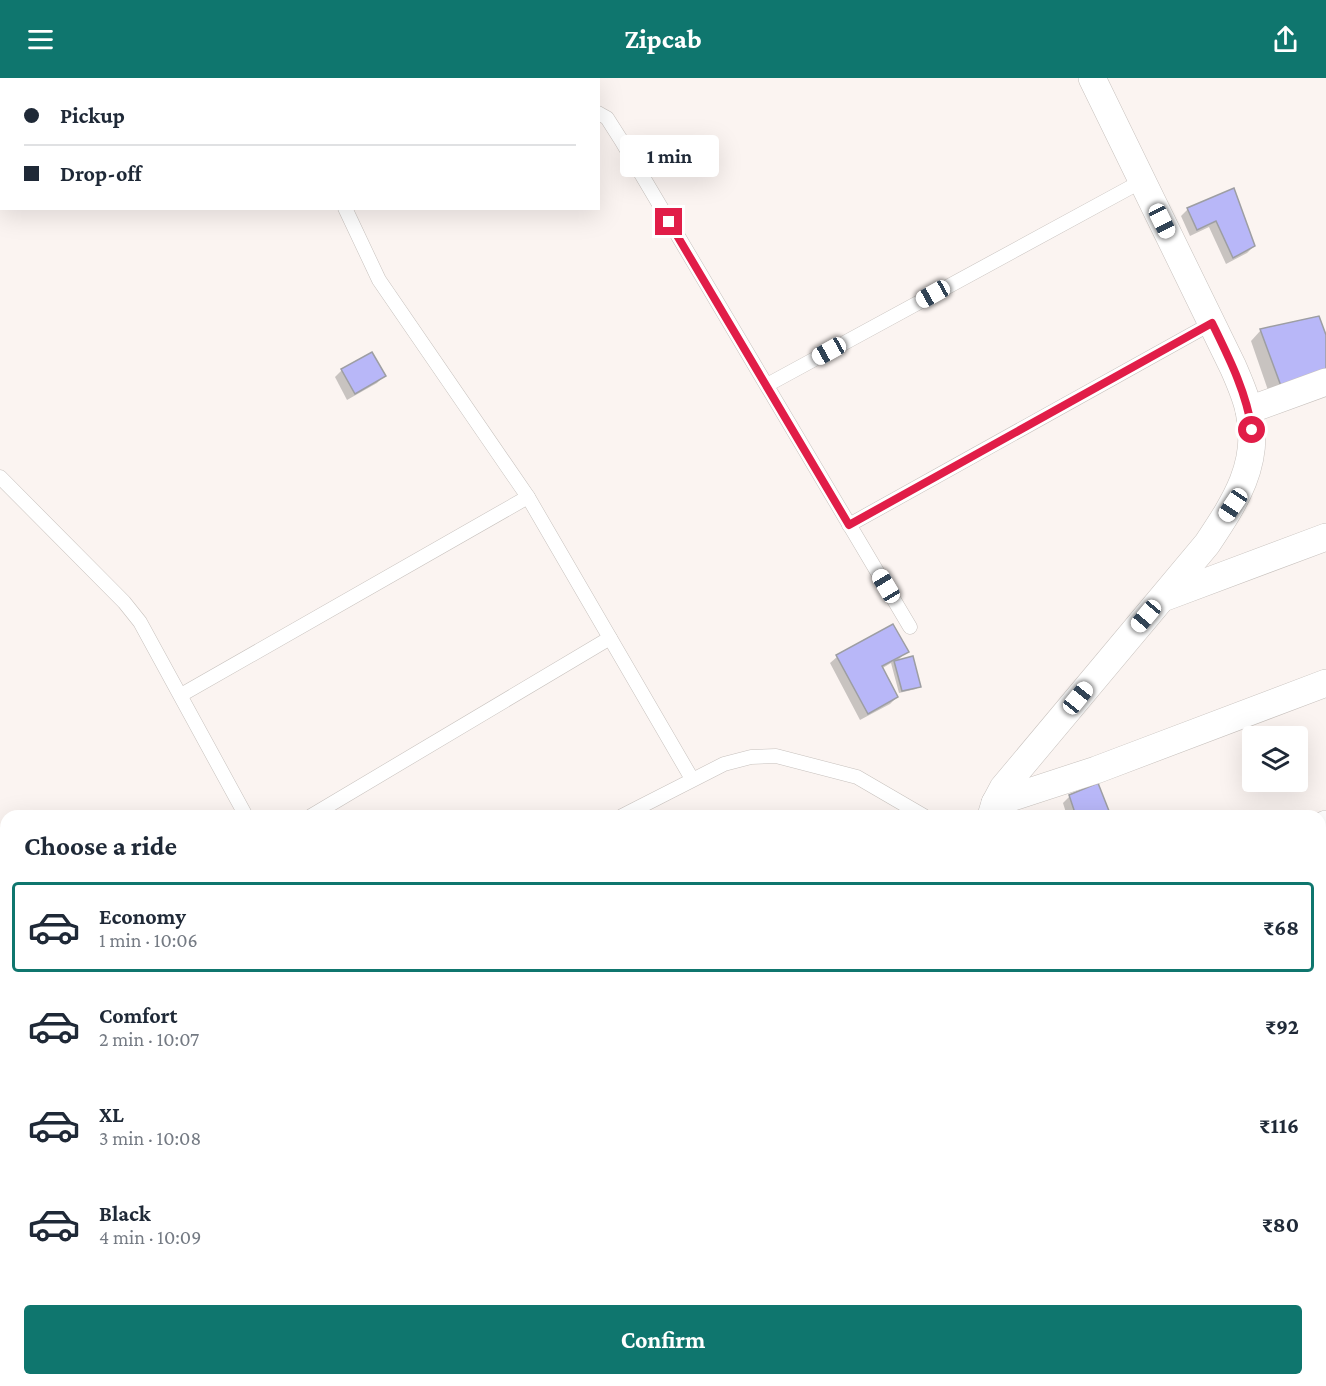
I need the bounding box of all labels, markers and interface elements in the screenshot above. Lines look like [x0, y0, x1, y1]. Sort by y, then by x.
icon: menu [24, 23, 57, 56]
icon: share [1269, 23, 1302, 56]
text: Zipcab [624, 24, 702, 54]
text: Pickup [60, 103, 125, 128]
callout: 1 min [620, 135, 718, 177]
text: 1 min [647, 145, 692, 167]
text: Drop-off [60, 161, 142, 186]
car [1146, 201, 1178, 241]
route end [655, 208, 682, 235]
car [913, 277, 953, 311]
car [809, 334, 849, 368]
route start [1238, 416, 1265, 443]
car [1215, 485, 1251, 525]
car [869, 566, 903, 606]
car [1128, 596, 1164, 636]
car [1060, 678, 1096, 718]
map controls [1242, 726, 1308, 792]
button: layers [1242, 726, 1308, 792]
text: Choose a ride [24, 831, 177, 861]
icon: car [27, 900, 81, 954]
text: Economy [99, 904, 186, 929]
text: ₹68 [1263, 915, 1299, 940]
text: 1 min · 10:06 [99, 929, 198, 951]
icon: car [27, 999, 81, 1053]
text: Comfort [99, 1003, 177, 1028]
text: ₹92 [1265, 1014, 1299, 1039]
text: 2 min · 10:07 [99, 1028, 199, 1050]
icon: car [27, 1098, 81, 1152]
text: XL [99, 1102, 124, 1127]
text: ₹116 [1259, 1113, 1299, 1138]
text: 3 min · 10:08 [99, 1127, 201, 1149]
icon: car [27, 1197, 81, 1251]
text: Black [99, 1201, 151, 1226]
text: ₹80 [1262, 1212, 1299, 1237]
text: 4 min · 10:09 [99, 1226, 201, 1248]
button: Confirm [24, 1305, 1302, 1374]

